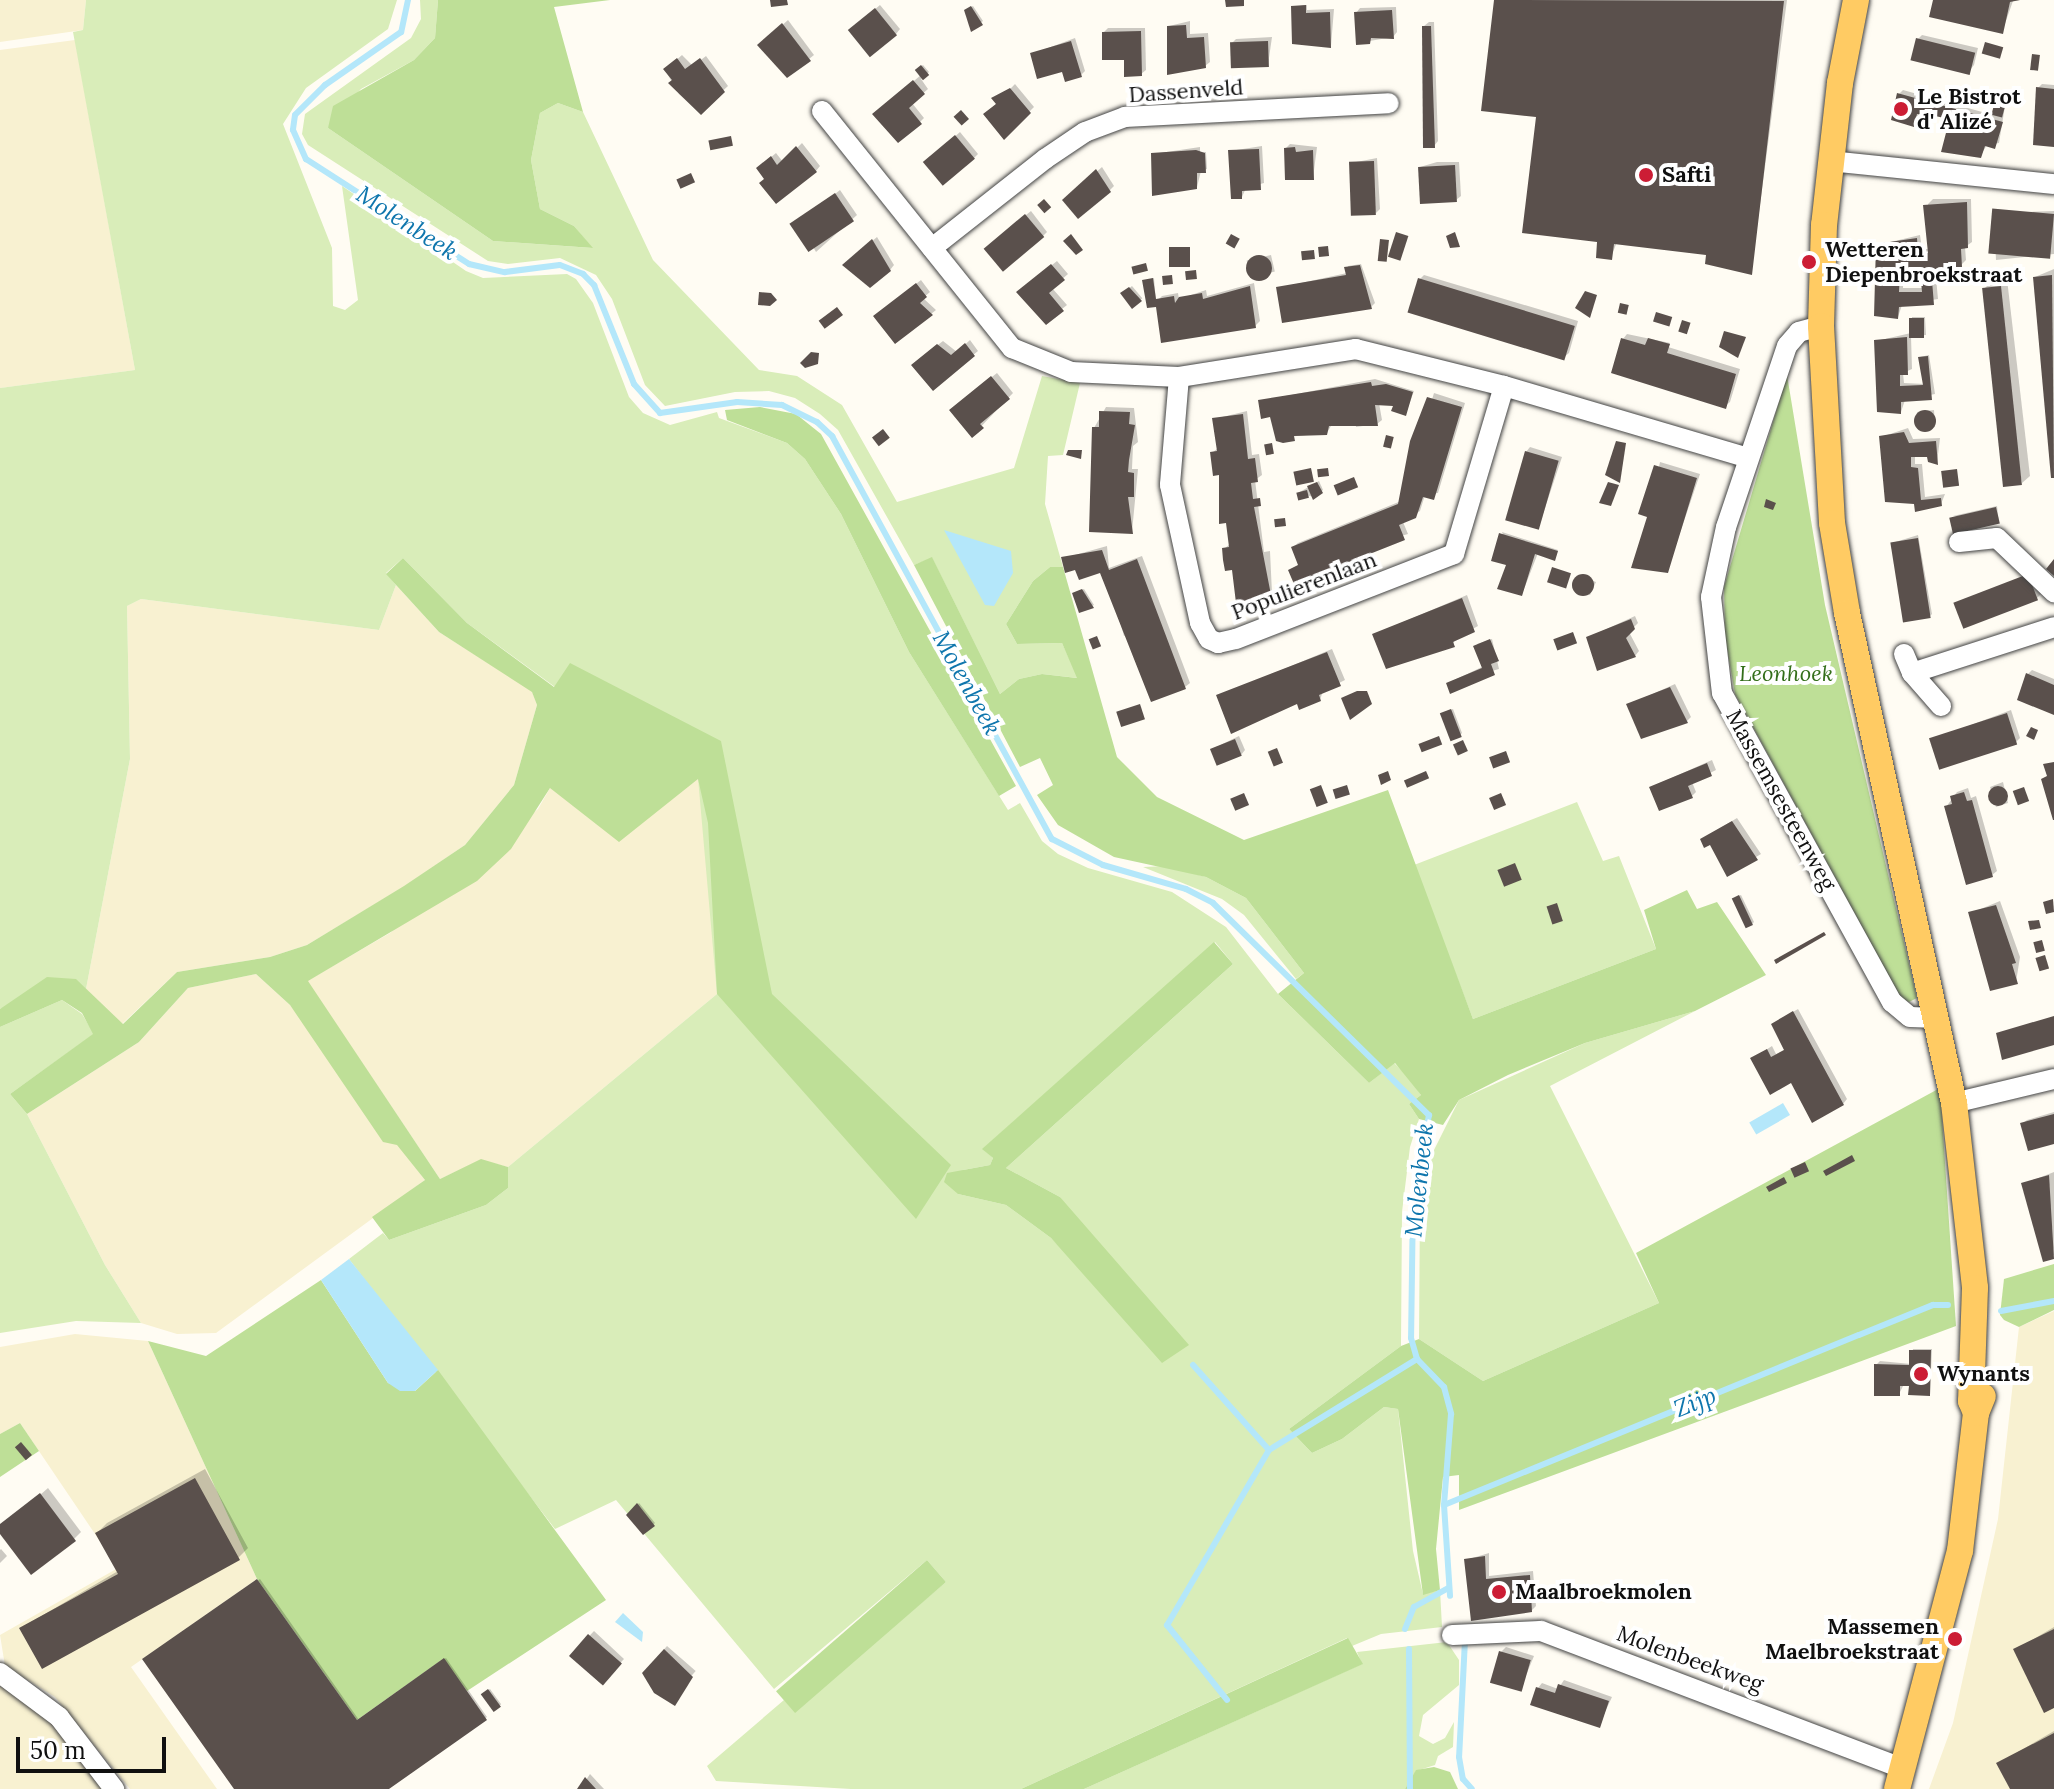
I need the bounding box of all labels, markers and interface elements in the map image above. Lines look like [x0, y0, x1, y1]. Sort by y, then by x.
street label: Dassenveld [1128, 74, 1244, 108]
place label: Le Bistrot d' Alizé [1917, 83, 2021, 134]
marker: Le Bistrot d' Alizé [1892, 100, 1910, 118]
place label: Safti [1662, 162, 1711, 188]
marker: Safti [1637, 166, 1655, 184]
water label: Molenbeek [351, 180, 463, 266]
place label: Wetteren Diepenbroekstraat [1825, 236, 2022, 288]
marker: Wetteren Diepenbroekstraat [1800, 253, 1818, 271]
street label: Populierenlaan [1228, 546, 1380, 626]
water label: Molenbeek [927, 626, 1007, 740]
park label: Leonhoek [1739, 661, 1833, 687]
street label: Massemsesteenweg [1720, 705, 1842, 895]
water label: Molenbeek [1399, 1121, 1439, 1239]
place label: Wynants [1937, 1361, 2030, 1387]
marker: Wynants [1912, 1365, 1930, 1383]
water label: Zijp [1670, 1381, 1720, 1423]
place label: Maalbroekmolen [1515, 1579, 1692, 1605]
marker: Maalbroekmolen [1490, 1583, 1508, 1601]
place label: Massemen Maelbroekstraat [1765, 1613, 1939, 1664]
street label: Molenbeekweg [1613, 1620, 1767, 1698]
marker: Massemen Maelbroekstraat [1946, 1630, 1964, 1648]
scale bar [20, 1721, 170, 1771]
text: 50 m [30, 1735, 86, 1766]

